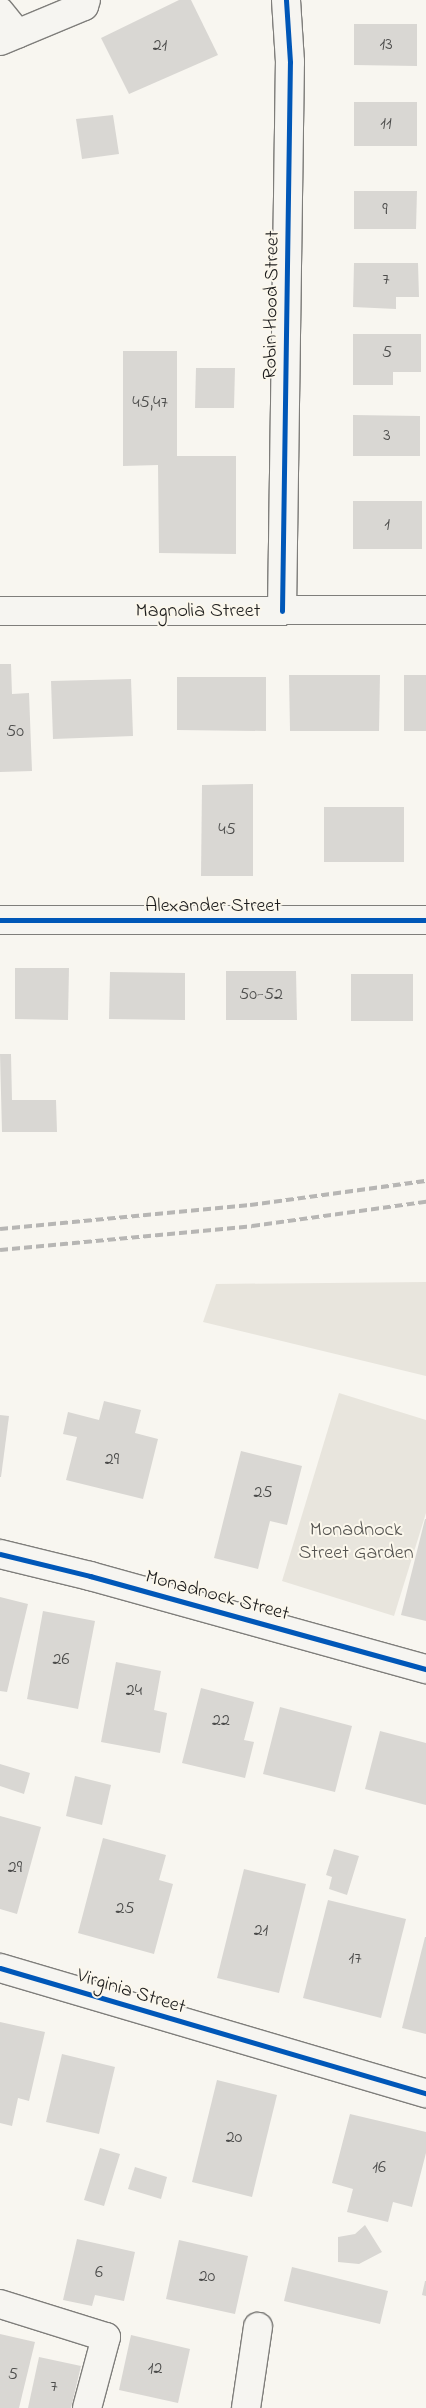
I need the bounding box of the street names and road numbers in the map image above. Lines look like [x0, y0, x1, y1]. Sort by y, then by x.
street label: Robin Hood Street [259, 230, 285, 380]
street label: Magnolia Street [136, 599, 260, 623]
street label: Alexander Street [145, 894, 281, 918]
street label: Monadnock Street [143, 1565, 291, 1627]
street label: Virginia Street [74, 1964, 188, 2020]

